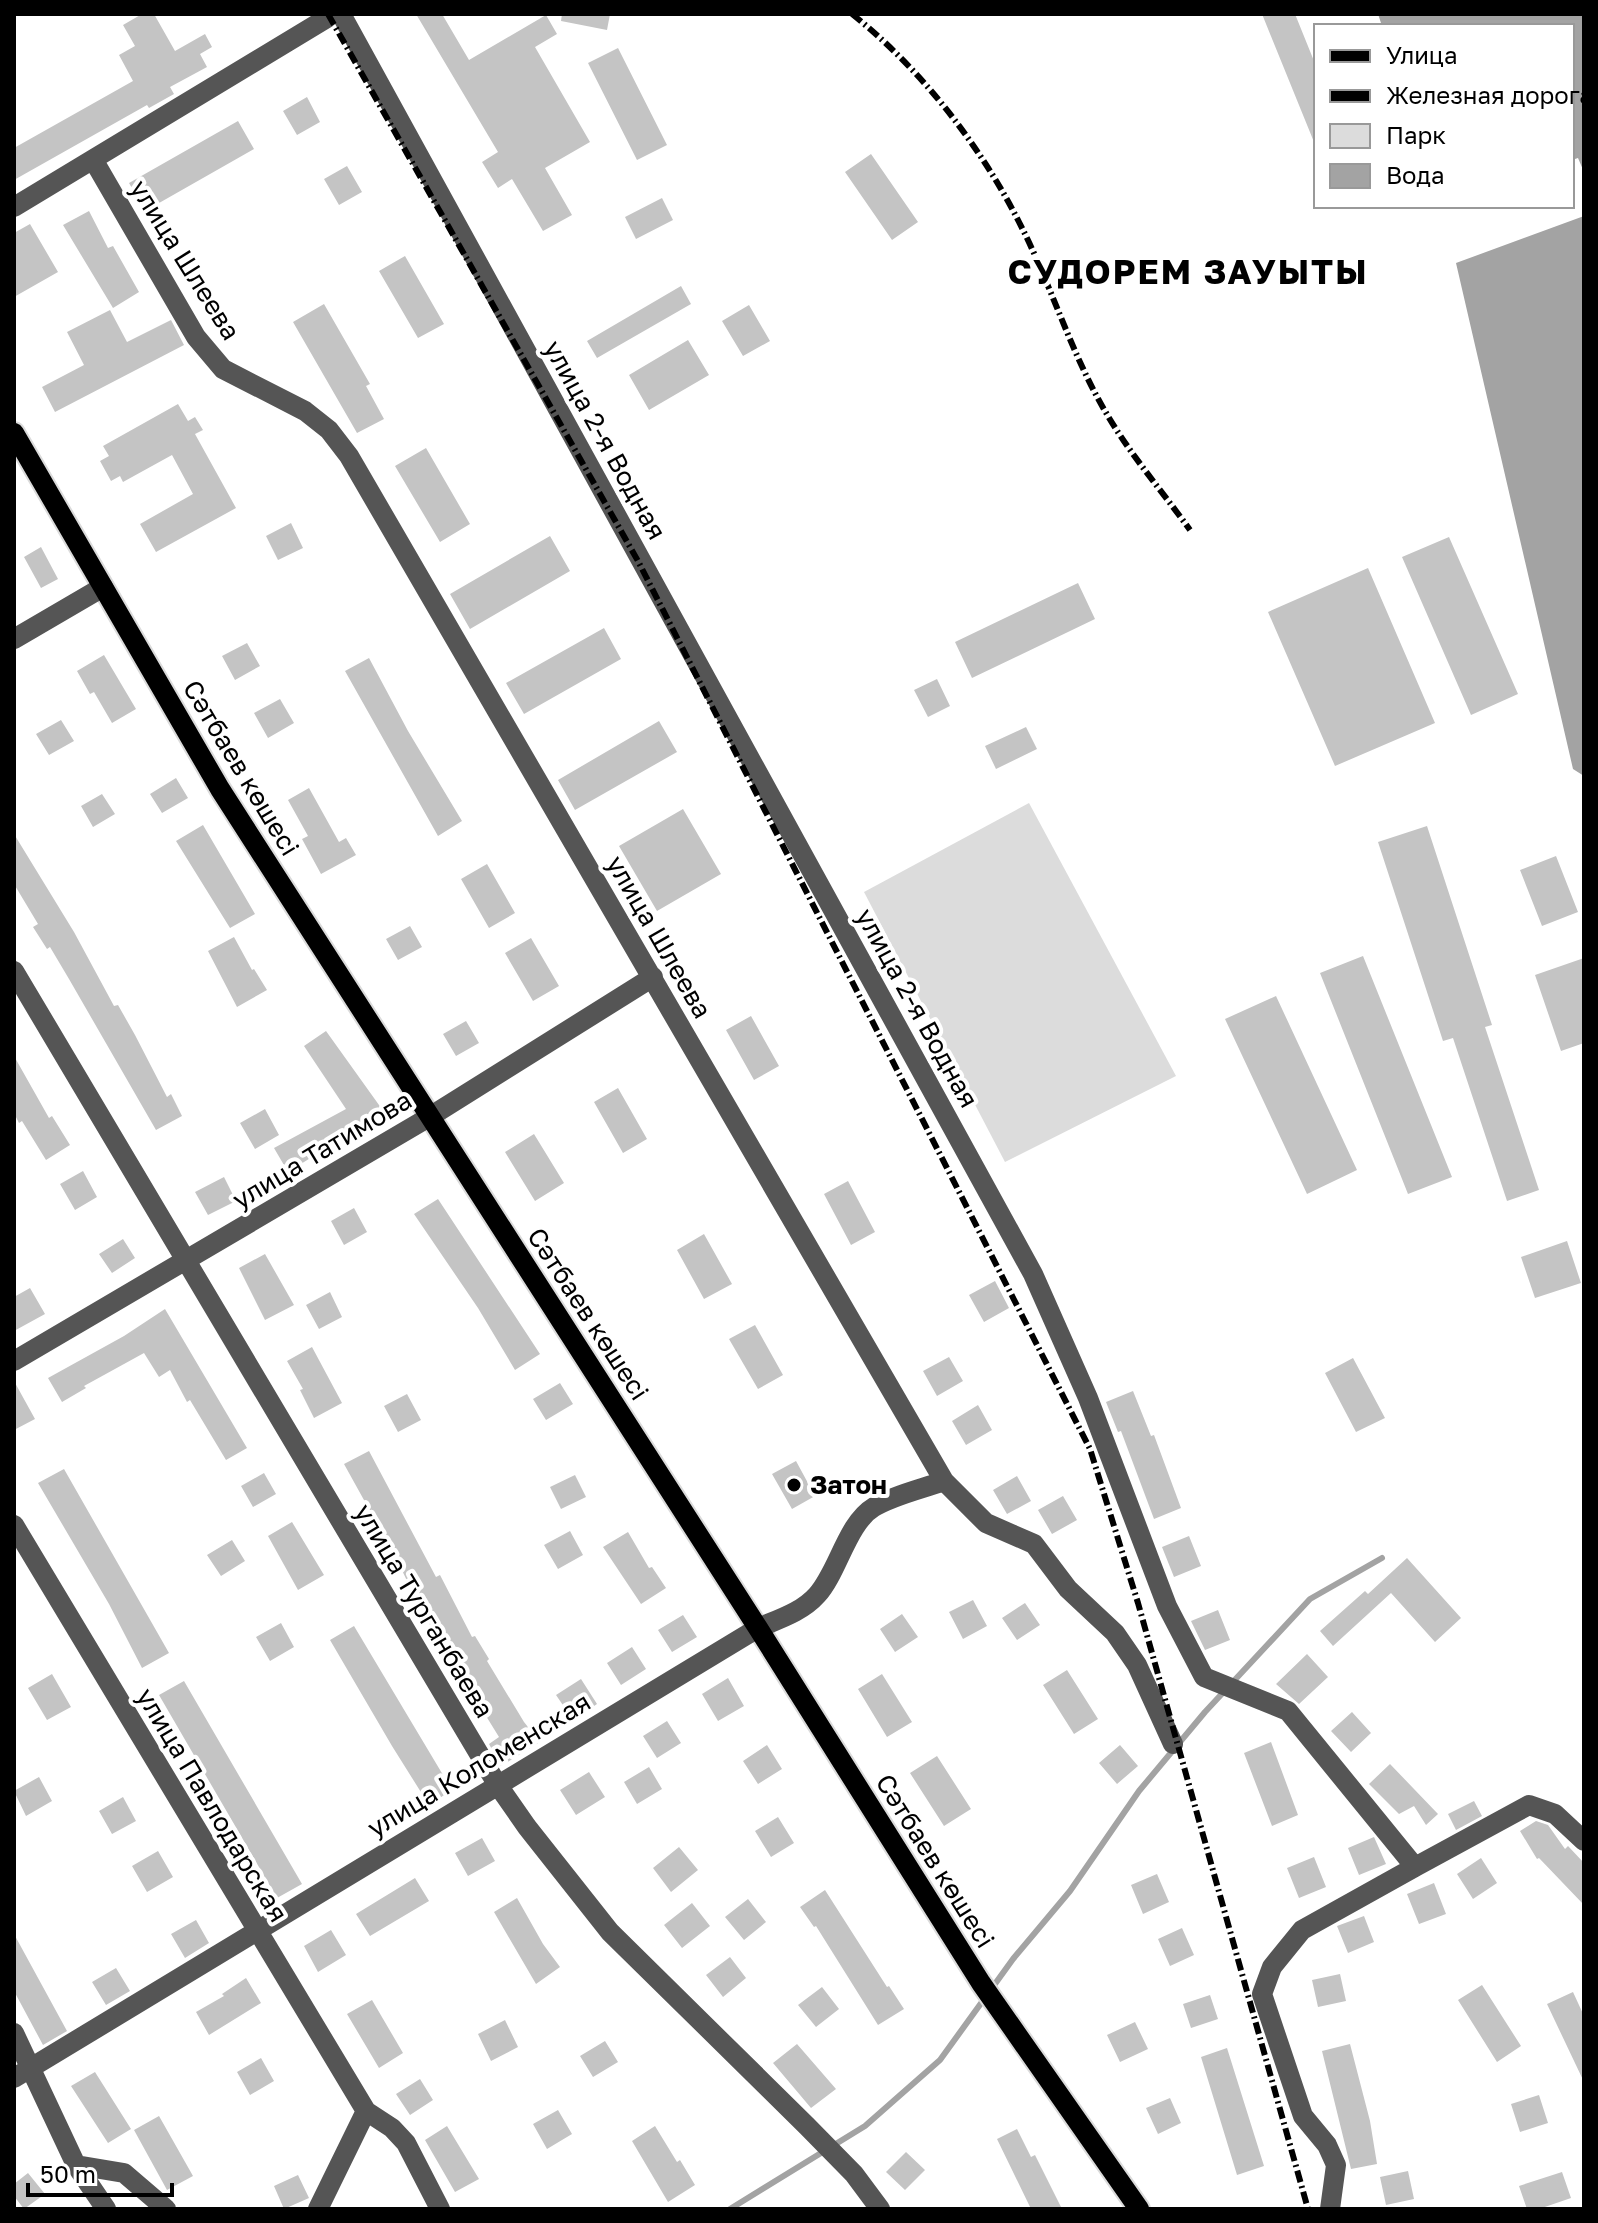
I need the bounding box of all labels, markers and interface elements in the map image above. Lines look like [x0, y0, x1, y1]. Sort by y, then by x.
legend [1314, 24, 1574, 208]
text: Улица [1386, 40, 1458, 69]
text: Железная дорога [1386, 80, 1593, 109]
text: Парк [1386, 120, 1446, 149]
text: Вода [1386, 160, 1445, 189]
street label: улица Шлеева [124, 174, 247, 345]
district label: СУДОРЕМ ЗАУЫТЫ [1008, 251, 1368, 291]
street label: улица 2-я Водная [538, 335, 673, 545]
street label: Сәтбаев көшесі [177, 674, 306, 861]
street label: улица Шлеева [600, 850, 719, 1024]
street label: улица 2-я Водная [850, 903, 985, 1113]
street label: улица Татимова [227, 1084, 417, 1215]
street label: Сәтбаев көшесі [521, 1222, 656, 1406]
place label: Затон [810, 1469, 887, 1500]
marker: Затон [785, 1476, 803, 1494]
street label: улица Турганбаева [348, 1498, 501, 1723]
street label: улица Павлодарская [130, 1682, 295, 1927]
street label: улица Коломенская [362, 1686, 596, 1843]
street label: Сәтбаев көшесі [870, 1768, 1001, 1953]
scale bar [28, 2147, 172, 2197]
text: 50 m [40, 2159, 96, 2188]

